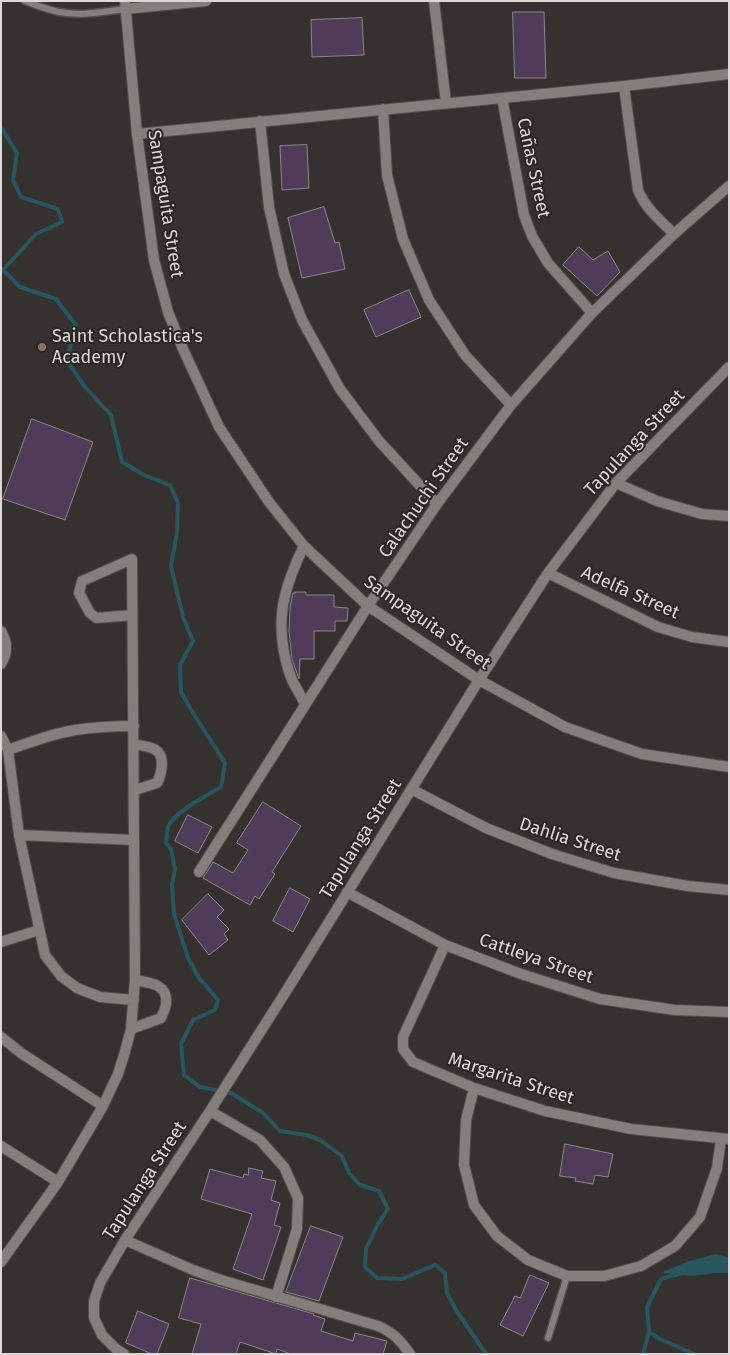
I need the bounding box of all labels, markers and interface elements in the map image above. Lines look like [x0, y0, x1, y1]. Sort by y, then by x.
street label: Cañas Street [512, 116, 554, 220]
street label: Sampaguita Street [143, 128, 187, 280]
place label: Saint Scholastica's Academy [52, 326, 203, 368]
marker: Saint Scholastica's Academy [36, 341, 48, 353]
street label: Tapulanga Street [580, 385, 690, 501]
street label: Calachuchi Street [374, 434, 474, 562]
street label: Adelfa Street [578, 562, 682, 624]
street label: Sampaguita Street [360, 571, 494, 675]
street label: Tapulanga Street [315, 775, 407, 903]
street label: Dahlia Street [516, 813, 624, 867]
street label: Cattleya Street [476, 929, 596, 989]
street label: Margarita Street [445, 1048, 577, 1110]
street label: Tapulanga Street [99, 1118, 191, 1244]

